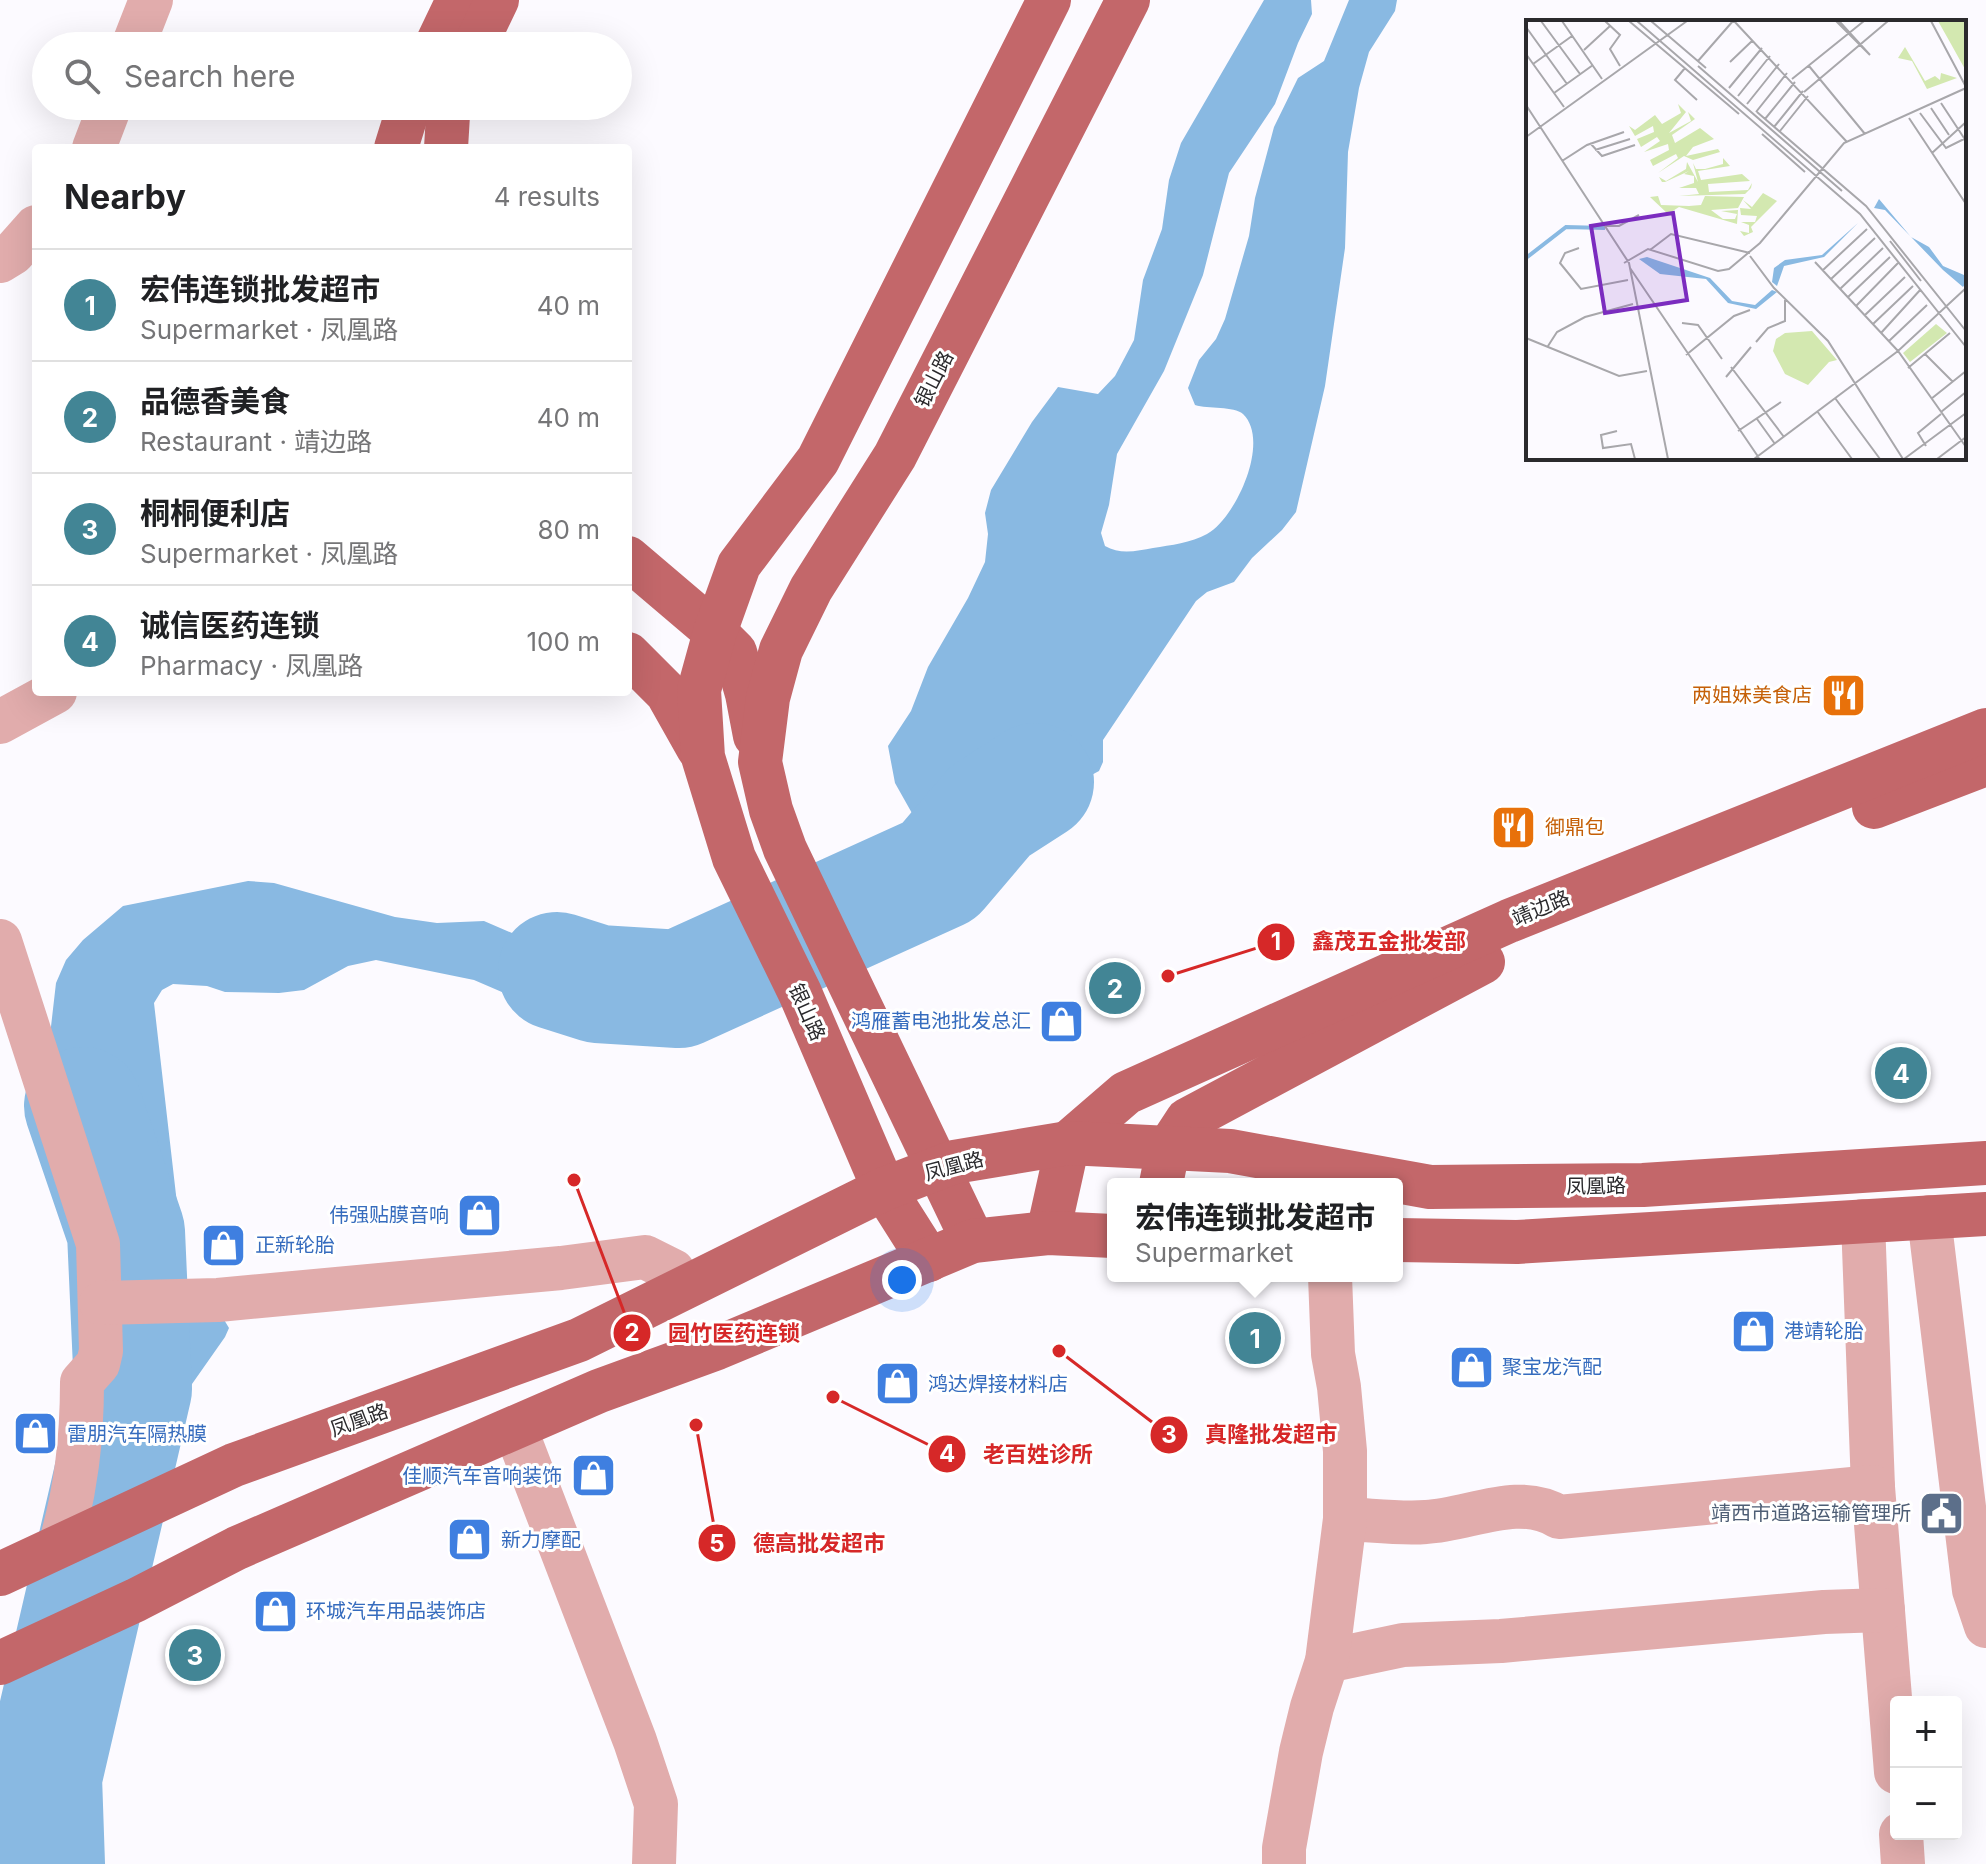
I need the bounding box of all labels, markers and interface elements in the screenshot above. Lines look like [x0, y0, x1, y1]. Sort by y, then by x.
inset map [1526, 20, 1966, 460]
search box [32, 32, 632, 120]
icon: search [60, 54, 104, 98]
text: Search here [124, 58, 296, 94]
text: Nearby [64, 176, 186, 217]
text: 4 results [494, 181, 600, 212]
text: 宏伟连锁批发超市 [140, 271, 380, 307]
text: 1 [84, 290, 96, 321]
text: 40 m [537, 290, 600, 321]
text: Supermarket · 凤凰路 [140, 314, 398, 345]
street label: 银山路 [910, 347, 958, 411]
text: 品德香美食 [140, 383, 290, 419]
text: 2 [82, 402, 98, 433]
text: 40 m [537, 402, 600, 433]
text: Restaurant · 靖边路 [140, 426, 372, 457]
text: 桐桐便利店 [140, 495, 290, 531]
text: 3 [82, 514, 98, 545]
text: 80 m [537, 514, 600, 545]
text: Supermarket · 凤凰路 [140, 538, 398, 569]
text: 诚信医药连锁 [140, 607, 320, 643]
text: 4 [81, 626, 99, 657]
text: 100 m [527, 626, 600, 657]
text: Pharmacy · 凤凰路 [140, 650, 363, 681]
restaurant icon: 两姐妹美食店 [1819, 671, 1867, 719]
place label: 两姐妹美食店 [1692, 683, 1812, 707]
restaurant icon: 御鼎包 [1490, 803, 1538, 851]
place label: 御鼎包 [1545, 815, 1605, 839]
street label: 靖边路 [1509, 885, 1573, 931]
callout: 鑫茂五金批发部 [1256, 919, 1482, 965]
text: 1 [1271, 927, 1281, 956]
text: 鑫茂五金批发部 [1312, 928, 1466, 954]
pin: 2 [1089, 958, 1141, 1018]
street label: 银山路 [784, 980, 830, 1044]
shop icon: 鸿雁蓄电池批发总汇 [1038, 997, 1086, 1045]
place label: 鸿雁蓄电池批发总汇 [851, 1009, 1031, 1033]
pin: 4 [1875, 1043, 1927, 1103]
street label: 凤凰路 [922, 1147, 986, 1185]
street label: 凤凰路 [1566, 1173, 1626, 1199]
popup [1107, 1178, 1403, 1282]
shop icon: 伟强贴膜音响 [456, 1191, 504, 1239]
text: 宏伟连锁批发超市 [1135, 1199, 1375, 1235]
place label: 伟强贴膜音响 [329, 1203, 449, 1227]
shop icon: 正新轮胎 [200, 1221, 248, 1269]
place label: 正新轮胎 [255, 1233, 335, 1257]
text: Supermarket [1135, 1237, 1293, 1268]
your location [882, 1260, 922, 1300]
shop icon: 港靖轮胎 [1729, 1307, 1777, 1355]
pin: 1 [1229, 1308, 1281, 1368]
callout: 园竹医药连锁 [612, 1310, 816, 1356]
text: 2 [624, 1318, 640, 1347]
place label: 港靖轮胎 [1784, 1319, 1864, 1343]
text: 园竹医药连锁 [668, 1320, 800, 1346]
shop icon: 聚宝龙汽配 [1447, 1343, 1495, 1391]
place label: 聚宝龙汽配 [1502, 1355, 1602, 1379]
shop icon: 鸿达焊接材料店 [873, 1360, 921, 1408]
place label: 鸿达焊接材料店 [928, 1372, 1068, 1396]
street label: 凤凰路 [327, 1398, 391, 1442]
shop icon: 雷朋汽车隔热膜 [12, 1410, 60, 1458]
callout: 真隆批发超市 [1149, 1412, 1353, 1458]
text: 3 [1161, 1420, 1177, 1449]
text: 真隆批发超市 [1205, 1421, 1337, 1447]
place label: 雷朋汽车隔热膜 [67, 1422, 207, 1446]
callout: 老百姓诊所 [927, 1431, 1109, 1477]
text: 4 [939, 1439, 955, 1468]
text: 老百姓诊所 [983, 1441, 1093, 1467]
shop icon: 佳顺汽车音响装饰 [569, 1452, 617, 1500]
place label: 佳顺汽车音响装饰 [402, 1464, 562, 1488]
public building icon: 靖西市道路运输管理所 [1918, 1489, 1966, 1537]
place label: 靖西市道路运输管理所 [1711, 1501, 1911, 1525]
shop icon: 新力摩配 [446, 1516, 494, 1564]
callout: 德高批发超市 [697, 1520, 901, 1566]
place label: 新力摩配 [501, 1528, 581, 1552]
text: 5 [709, 1529, 725, 1558]
text: 德高批发超市 [753, 1530, 885, 1556]
shop icon: 环城汽车用品装饰店 [251, 1587, 299, 1635]
place label: 环城汽车用品装饰店 [306, 1599, 486, 1623]
pin: 3 [169, 1625, 221, 1685]
map controls [1890, 1696, 1962, 1840]
button: + [1890, 1696, 1962, 1768]
button: − [1890, 1768, 1962, 1840]

